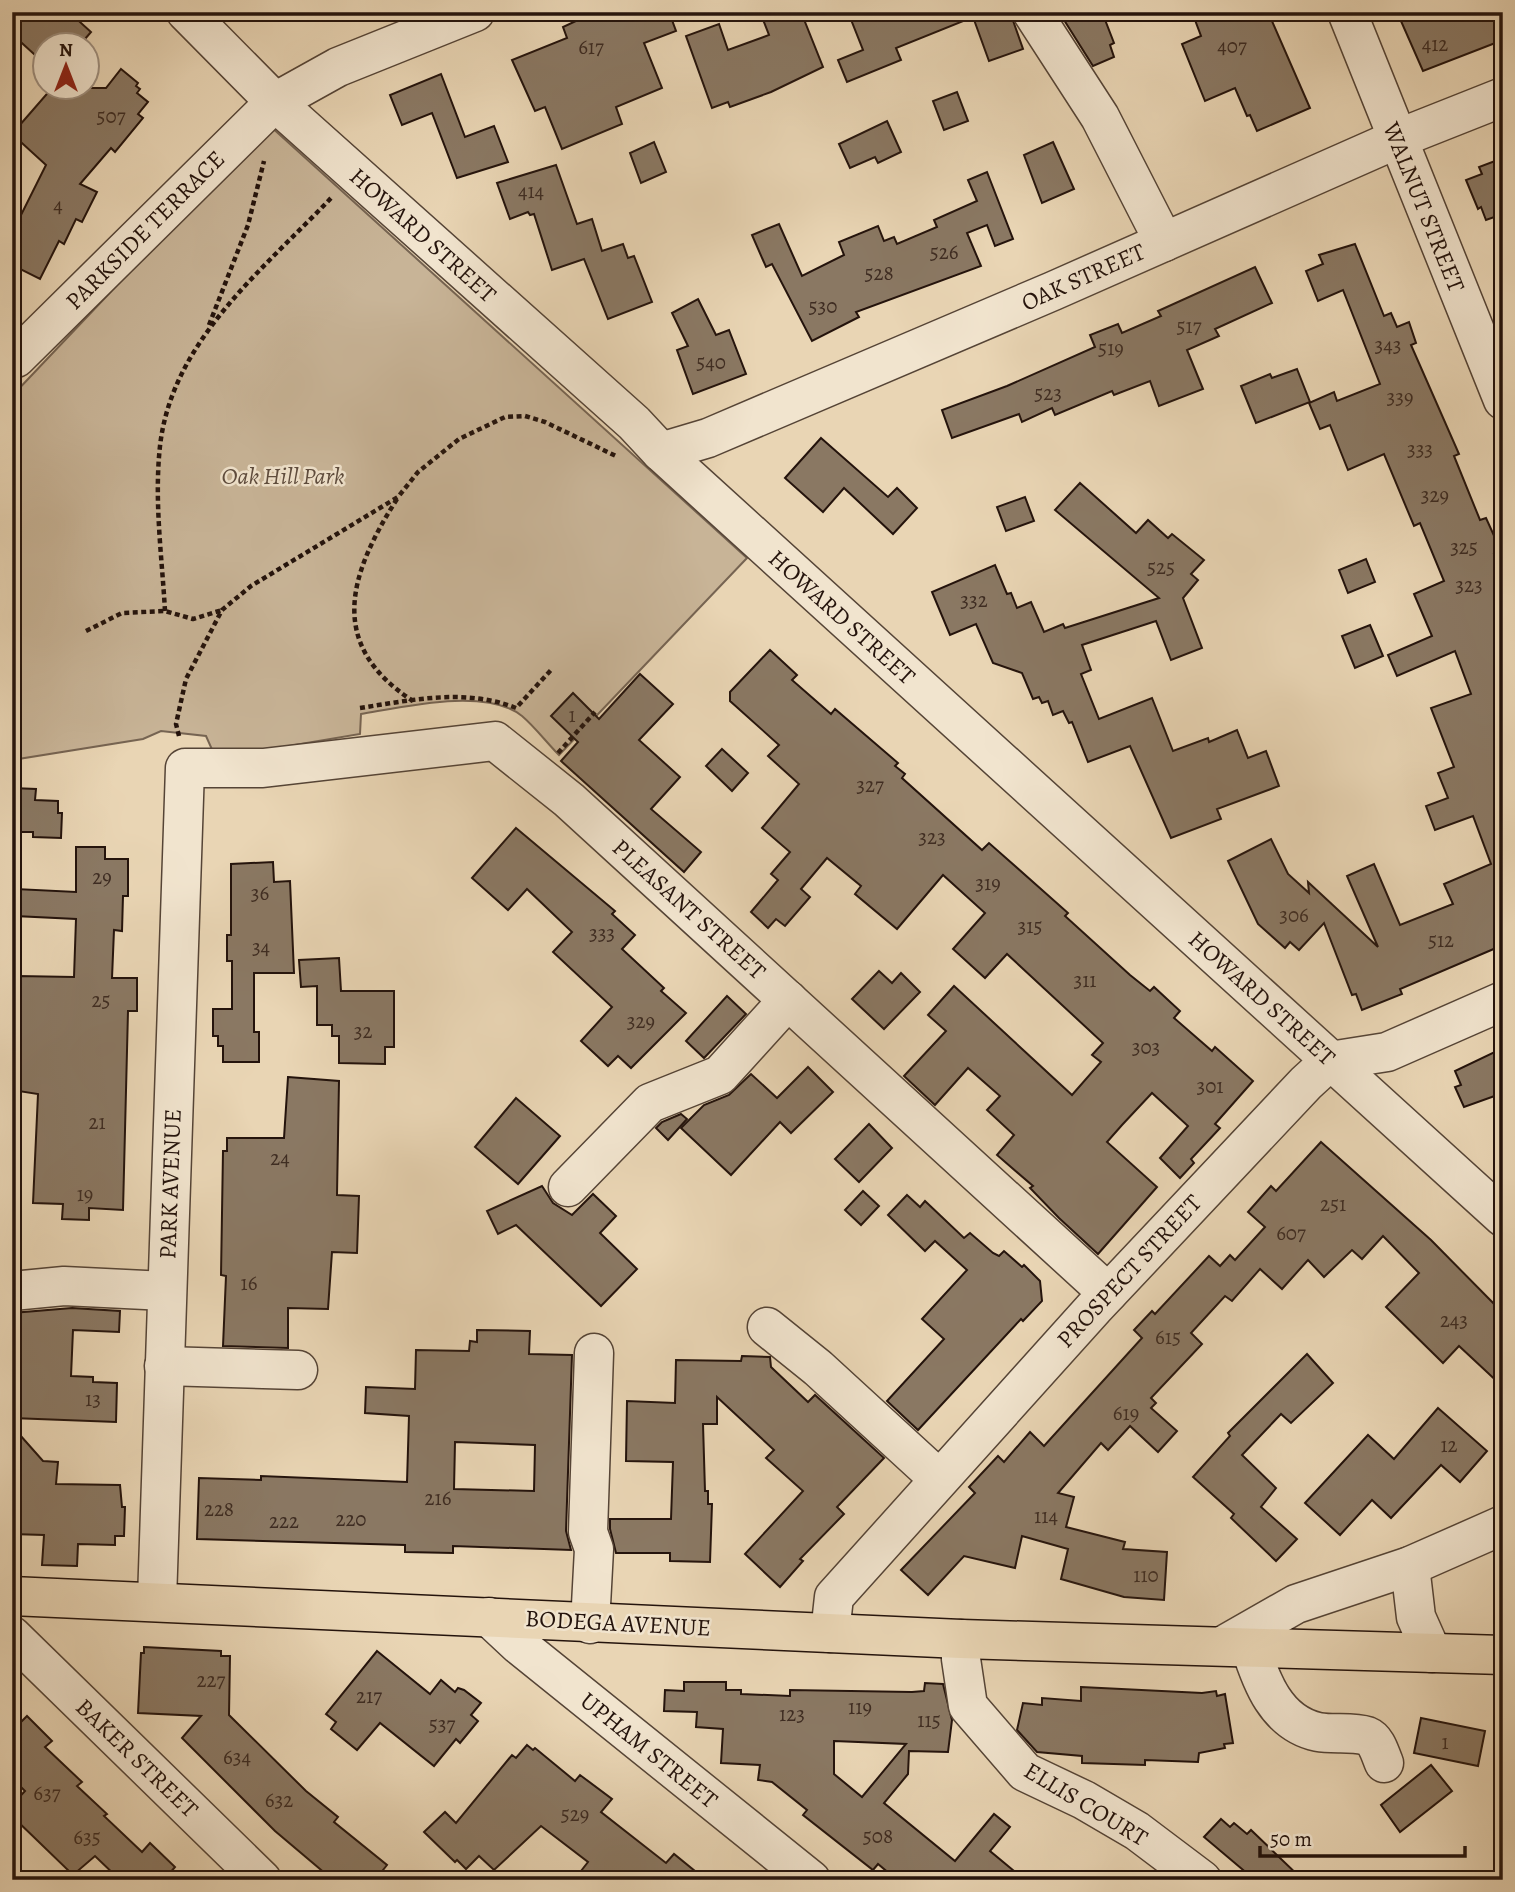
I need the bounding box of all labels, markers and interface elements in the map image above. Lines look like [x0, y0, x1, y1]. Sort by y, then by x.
house number: 412 [1422, 30, 1448, 58]
north arrow [32, 32, 102, 102]
house number: 407 [1217, 32, 1247, 60]
house number: 617 [578, 33, 604, 61]
text: N [59, 37, 73, 63]
house number: 507 [96, 102, 126, 130]
street label: WALNUT STREET [1375, 116, 1473, 297]
street label: PARKSIDE TERRACE [58, 143, 232, 317]
street label: HOWARD STREET [343, 160, 503, 310]
house number: 414 [518, 177, 544, 205]
house number: 4 [53, 191, 63, 219]
street label: OAK STREET [1016, 236, 1150, 318]
house number: 526 [930, 238, 959, 266]
house number: 528 [864, 259, 894, 287]
house number: 530 [809, 292, 837, 320]
house number: 517 [1176, 312, 1202, 340]
house number: 343 [1375, 331, 1402, 359]
house number: 519 [1098, 334, 1124, 362]
house number: 540 [696, 348, 726, 376]
house number: 523 [1034, 379, 1062, 407]
house number: 339 [1386, 383, 1414, 411]
house number: 333 [1407, 435, 1433, 463]
park label: Oak Hill Park [222, 460, 345, 492]
house number: 329 [1421, 481, 1449, 509]
house number: 325 [1450, 533, 1478, 561]
street label: HOWARD STREET [762, 542, 922, 692]
house number: 525 [1147, 553, 1175, 581]
house number: 323 [1455, 571, 1483, 599]
house number: 332 [960, 586, 988, 614]
house number: 1 [568, 701, 576, 729]
house number: 327 [856, 771, 884, 799]
house number: 323 [918, 823, 946, 851]
street label: PLEASANT STREET [605, 831, 773, 987]
house number: 29 [92, 863, 112, 891]
house number: 319 [975, 869, 1001, 897]
house number: 36 [251, 879, 270, 907]
house number: 306 [1279, 901, 1309, 929]
house number: 315 [1018, 912, 1042, 940]
house number: 333 [589, 919, 615, 947]
street label: HOWARD STREET [1182, 923, 1342, 1073]
house number: 512 [1428, 926, 1454, 954]
house number: 34 [252, 933, 270, 961]
house number: 311 [1073, 966, 1097, 994]
house number: 25 [91, 986, 111, 1014]
house number: 329 [627, 1007, 655, 1035]
house number: 32 [354, 1017, 372, 1045]
house number: 303 [1132, 1033, 1160, 1061]
house number: 301 [1196, 1072, 1224, 1100]
house number: 21 [88, 1108, 106, 1136]
street label: PARK AVENUE [151, 1108, 189, 1260]
house number: 24 [270, 1144, 290, 1172]
house number: 19 [77, 1180, 93, 1208]
street label: PROSPECT STREET [1050, 1187, 1208, 1355]
house number: 251 [1320, 1190, 1346, 1218]
house number: 607 [1276, 1219, 1306, 1247]
house number: 16 [241, 1269, 258, 1297]
house number: 243 [1440, 1306, 1468, 1334]
house number: 615 [1155, 1323, 1181, 1351]
house number: 13 [85, 1385, 101, 1413]
house number: 619 [1113, 1399, 1139, 1427]
house number: 12 [1440, 1431, 1458, 1459]
house number: 216 [425, 1484, 452, 1512]
house number: 228 [204, 1495, 234, 1523]
house number: 114 [1034, 1502, 1058, 1530]
house number: 220 [335, 1505, 367, 1533]
house number: 222 [269, 1507, 299, 1535]
house number: 110 [1133, 1561, 1159, 1589]
street label: BODEGA AVENUE [524, 1602, 712, 1644]
house number: 227 [197, 1666, 226, 1694]
house number: 217 [356, 1682, 382, 1710]
street label: UPHAM STREET [573, 1685, 725, 1815]
street label: BAKER STREET [69, 1691, 205, 1825]
house number: 119 [848, 1693, 872, 1721]
house number: 123 [779, 1700, 805, 1728]
house number: 115 [917, 1706, 941, 1734]
house number: 537 [429, 1710, 455, 1738]
house number: 1 [1441, 1728, 1449, 1756]
house number: 634 [223, 1743, 251, 1771]
street label: ELLIS COURT [1018, 1754, 1154, 1854]
house number: 637 [33, 1779, 61, 1807]
house number: 632 [265, 1786, 293, 1814]
house number: 529 [561, 1800, 589, 1828]
scale bar [1260, 1815, 1464, 1859]
house number: 508 [863, 1822, 893, 1850]
house number: 635 [73, 1823, 101, 1851]
text: 50 m [1270, 1825, 1312, 1853]

